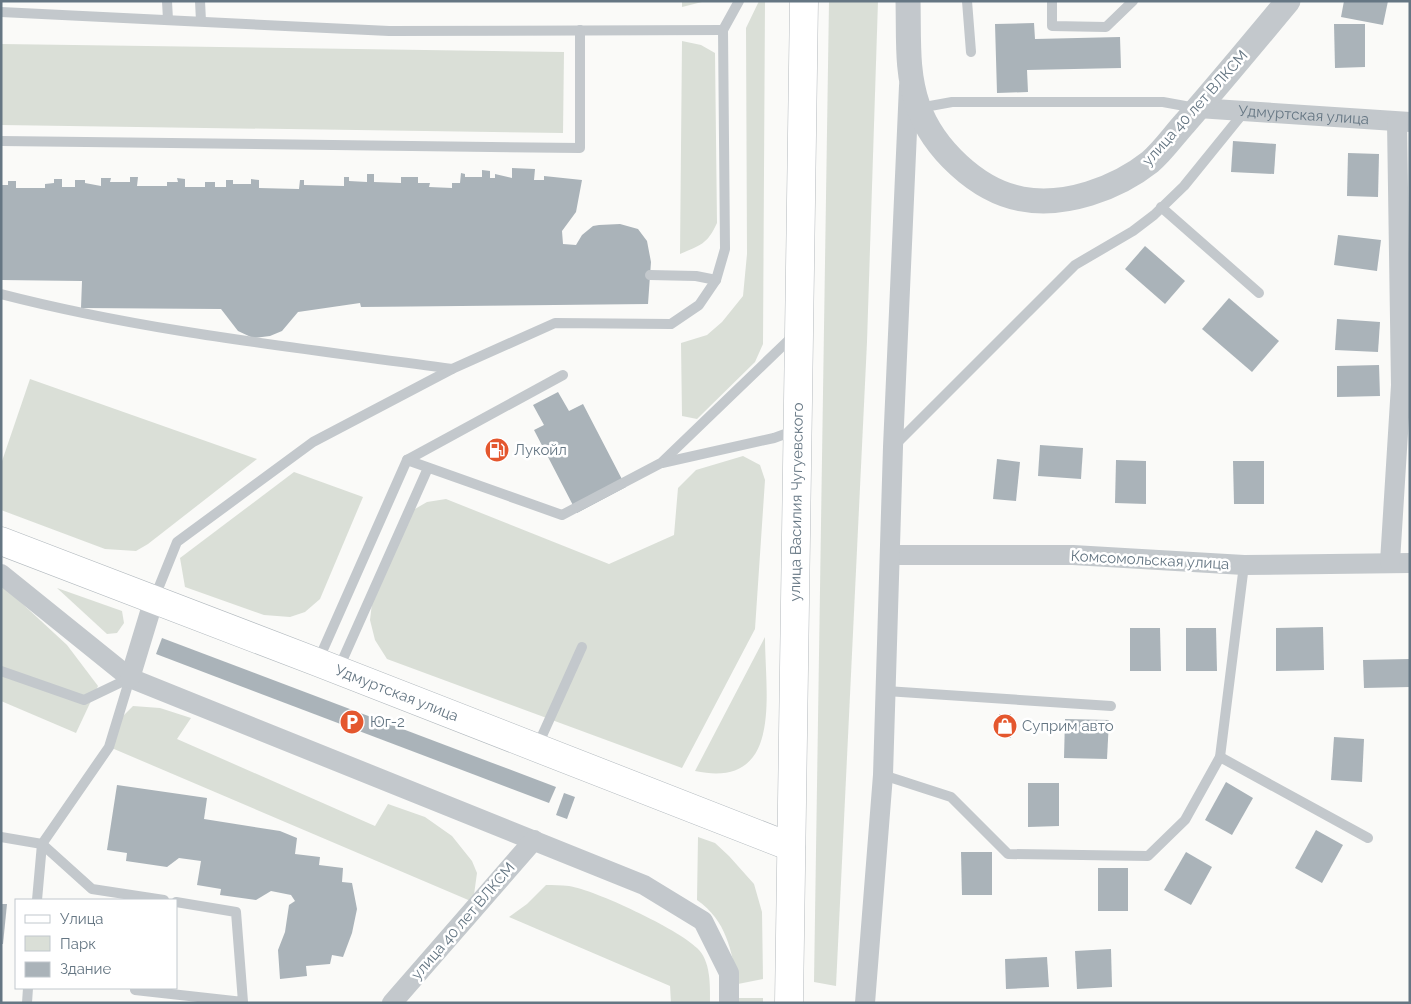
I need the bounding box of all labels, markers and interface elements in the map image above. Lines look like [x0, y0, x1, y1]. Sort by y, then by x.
street label: улица 40 лет ВЛКСМ [1138, 47, 1252, 169]
street label: Удмуртская улица [1238, 102, 1370, 128]
street label: улица Василия Чугуевского [786, 402, 807, 602]
fuel station icon: Лукойл [484, 437, 510, 463]
place label: Лукойл [514, 441, 567, 459]
street label: Комсомольская улица [1070, 547, 1230, 573]
street label: Удмуртская улица [333, 661, 461, 725]
parking icon: Юг-2 [339, 709, 365, 735]
place label: Юг-2 [370, 713, 405, 731]
shop icon: Суприм авто [992, 713, 1018, 739]
place label: Суприм авто [1022, 717, 1114, 735]
street label: улица 40 лет ВЛКСМ [407, 859, 519, 983]
legend [15, 899, 178, 989]
text: Улица [60, 910, 104, 928]
text: Парк [60, 935, 96, 953]
text: Здание [60, 960, 112, 978]

